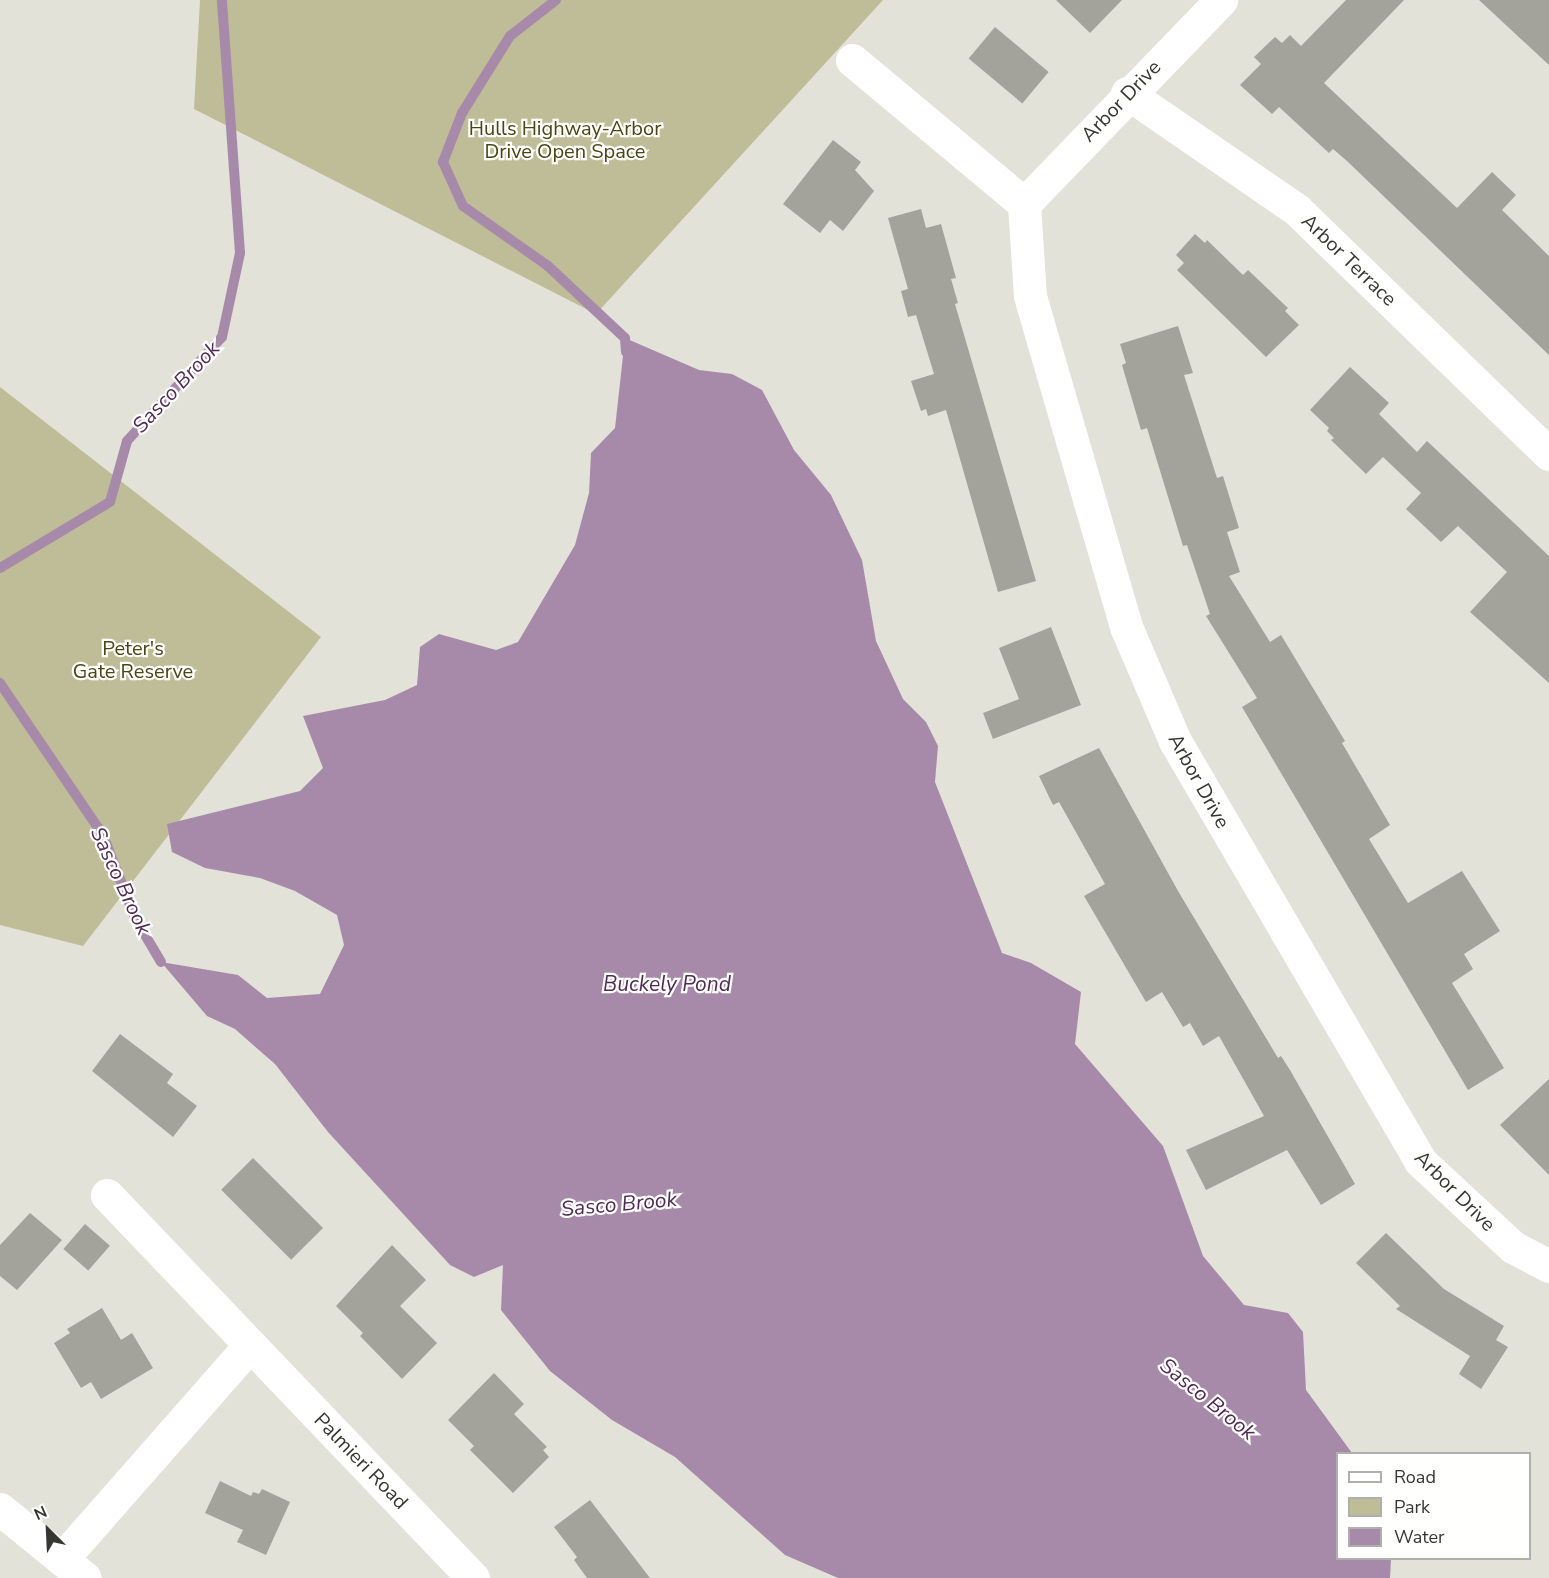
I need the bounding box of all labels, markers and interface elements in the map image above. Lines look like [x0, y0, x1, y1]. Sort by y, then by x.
street label: Arbor Drive [1076, 55, 1166, 147]
park label: Hulls Highway-Arbor Drive Open Space [469, 117, 661, 164]
street label: Arbor Terrace [1297, 209, 1401, 311]
water label: Sasco Brook [127, 336, 225, 438]
park label: Peter's Gate Reserve [73, 636, 193, 683]
street label: Arbor Drive [1163, 730, 1235, 832]
water label: Sasco Brook [85, 823, 157, 939]
water label: Buckely Pond [603, 971, 731, 997]
street label: Arbor Drive [1410, 1146, 1500, 1236]
water label: Sasco Brook [560, 1186, 678, 1222]
water label: Sasco Brook [1155, 1353, 1261, 1445]
street label: Palmieri Road [309, 1408, 413, 1514]
legend [1336, 1452, 1531, 1560]
text: Road [1394, 1465, 1436, 1489]
text: Park [1394, 1495, 1430, 1519]
north arrow [18, 1500, 78, 1560]
text: N [31, 1501, 51, 1526]
text: Water [1394, 1525, 1445, 1549]

